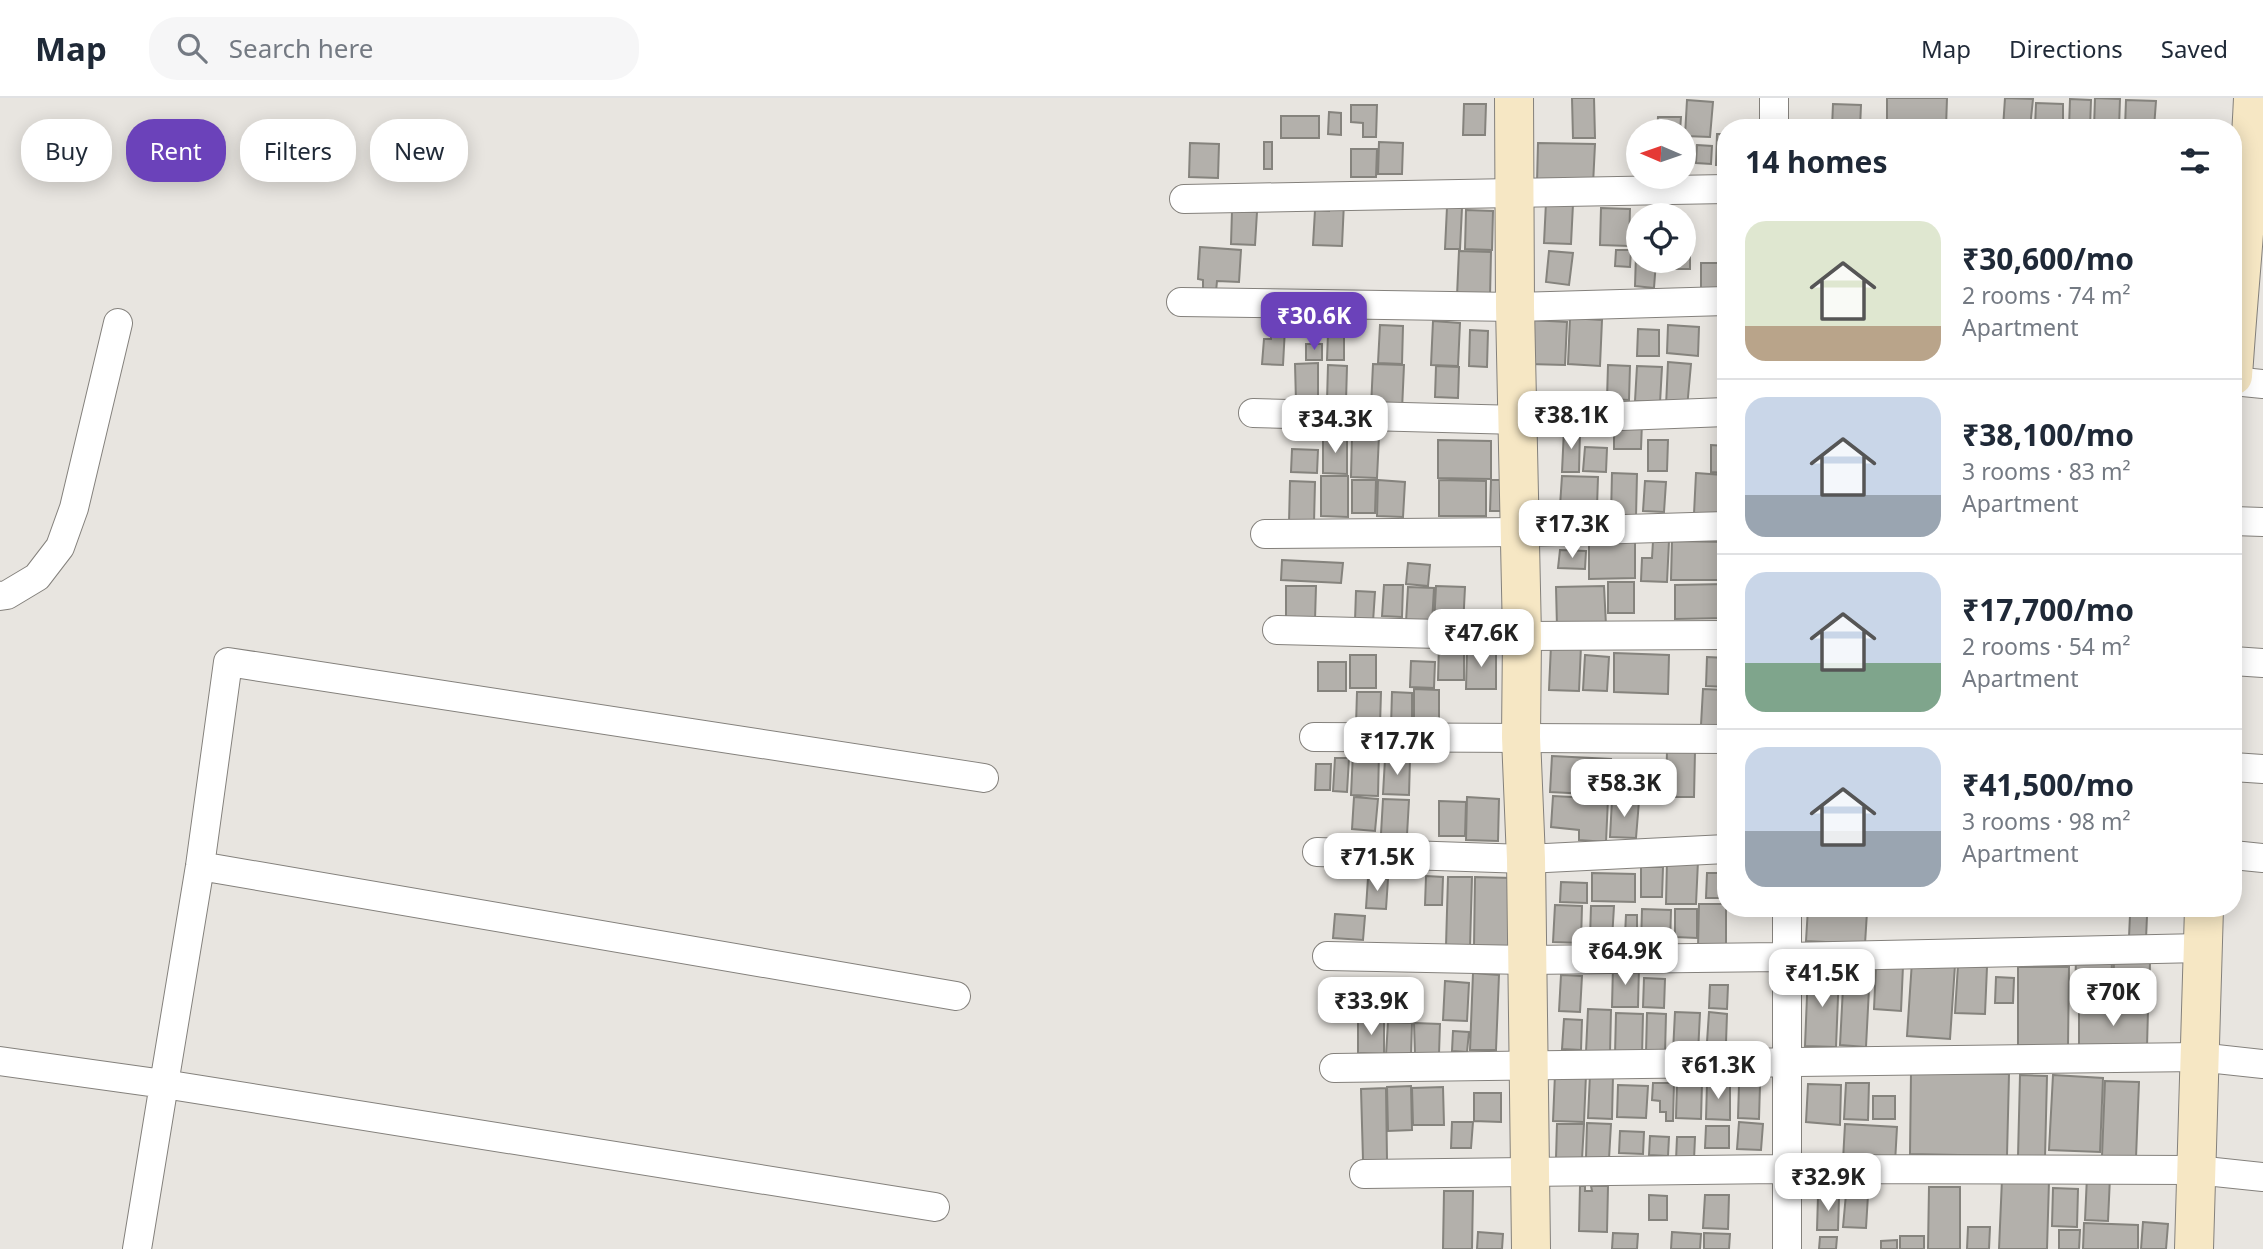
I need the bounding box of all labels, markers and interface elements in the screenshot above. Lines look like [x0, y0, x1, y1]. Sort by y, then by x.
search box [149, 17, 639, 80]
text: Map [35, 26, 107, 71]
icon: search [173, 29, 211, 67]
text: Search here [229, 30, 373, 66]
text: Map [1921, 32, 1971, 65]
text: Directions [2009, 32, 2123, 65]
text: Saved [2161, 32, 2228, 65]
chip: Buy [21, 119, 112, 182]
chip: Rent [126, 119, 226, 182]
chip: Filters [240, 119, 356, 182]
chip: New [370, 119, 468, 182]
north arrow [1626, 119, 1696, 189]
map controls [1626, 119, 1696, 273]
text: 14 homes [1745, 141, 1888, 182]
icon: filters [2176, 142, 2214, 180]
button: locate [1626, 203, 1696, 273]
text: ₹30,600/mo [1962, 238, 2134, 279]
icon: home [1801, 249, 1885, 333]
text: 2 rooms · 74 m² [1962, 279, 2131, 311]
pin: ₹30.6K [1257, 292, 1371, 352]
text: ₹30.6K [1277, 299, 1351, 331]
text: Apartment [1962, 311, 2079, 343]
pin: ₹38.1K [1514, 392, 1628, 451]
pin: ₹34.3K [1278, 396, 1392, 455]
text: ₹38.1K [1534, 398, 1608, 430]
text: ₹34.3K [1298, 402, 1372, 434]
text: ₹38,100/mo [1962, 414, 2134, 455]
icon: home [1801, 425, 1885, 509]
text: 3 rooms · 83 m² [1962, 455, 2131, 487]
text: Apartment [1962, 487, 2079, 519]
pin: ₹17.3K [1515, 500, 1629, 560]
text: ₹17.3K [1535, 507, 1609, 539]
text: ₹17,700/mo [1962, 589, 2134, 630]
icon: home [1801, 600, 1885, 684]
pin: ₹47.6K [1424, 610, 1538, 669]
text: ₹47.6K [1444, 616, 1518, 648]
text: 2 rooms · 54 m² [1962, 630, 2131, 662]
text: Apartment [1962, 662, 2079, 694]
pin: ₹17.7K [1340, 718, 1454, 777]
text: ₹17.7K [1360, 724, 1434, 756]
pin: ₹58.3K [1567, 760, 1681, 819]
text: ₹41,500/mo [1962, 764, 2134, 805]
text: ₹58.3K [1587, 766, 1661, 798]
icon: home [1801, 775, 1885, 859]
text: 3 rooms · 98 m² [1962, 805, 2131, 837]
pin: ₹71.5K [1320, 834, 1434, 893]
text: Apartment [1962, 837, 2079, 869]
text: ₹71.5K [1340, 840, 1414, 872]
pin: ₹64.9K [1568, 928, 1682, 987]
text: ₹64.9K [1588, 934, 1662, 966]
pin: ₹41.5K [1765, 950, 1879, 1009]
text: ₹41.5K [1785, 956, 1859, 988]
pin: ₹70K [2072, 968, 2154, 1028]
text: ₹70K [2086, 975, 2140, 1007]
pin: ₹33.9K [1314, 978, 1428, 1037]
text: ₹33.9K [1334, 984, 1408, 1016]
pin: ₹61.3K [1661, 1042, 1775, 1101]
text: ₹61.3K [1681, 1048, 1755, 1080]
pin: ₹32.9K [1771, 1154, 1885, 1213]
text: ₹32.9K [1791, 1160, 1865, 1192]

